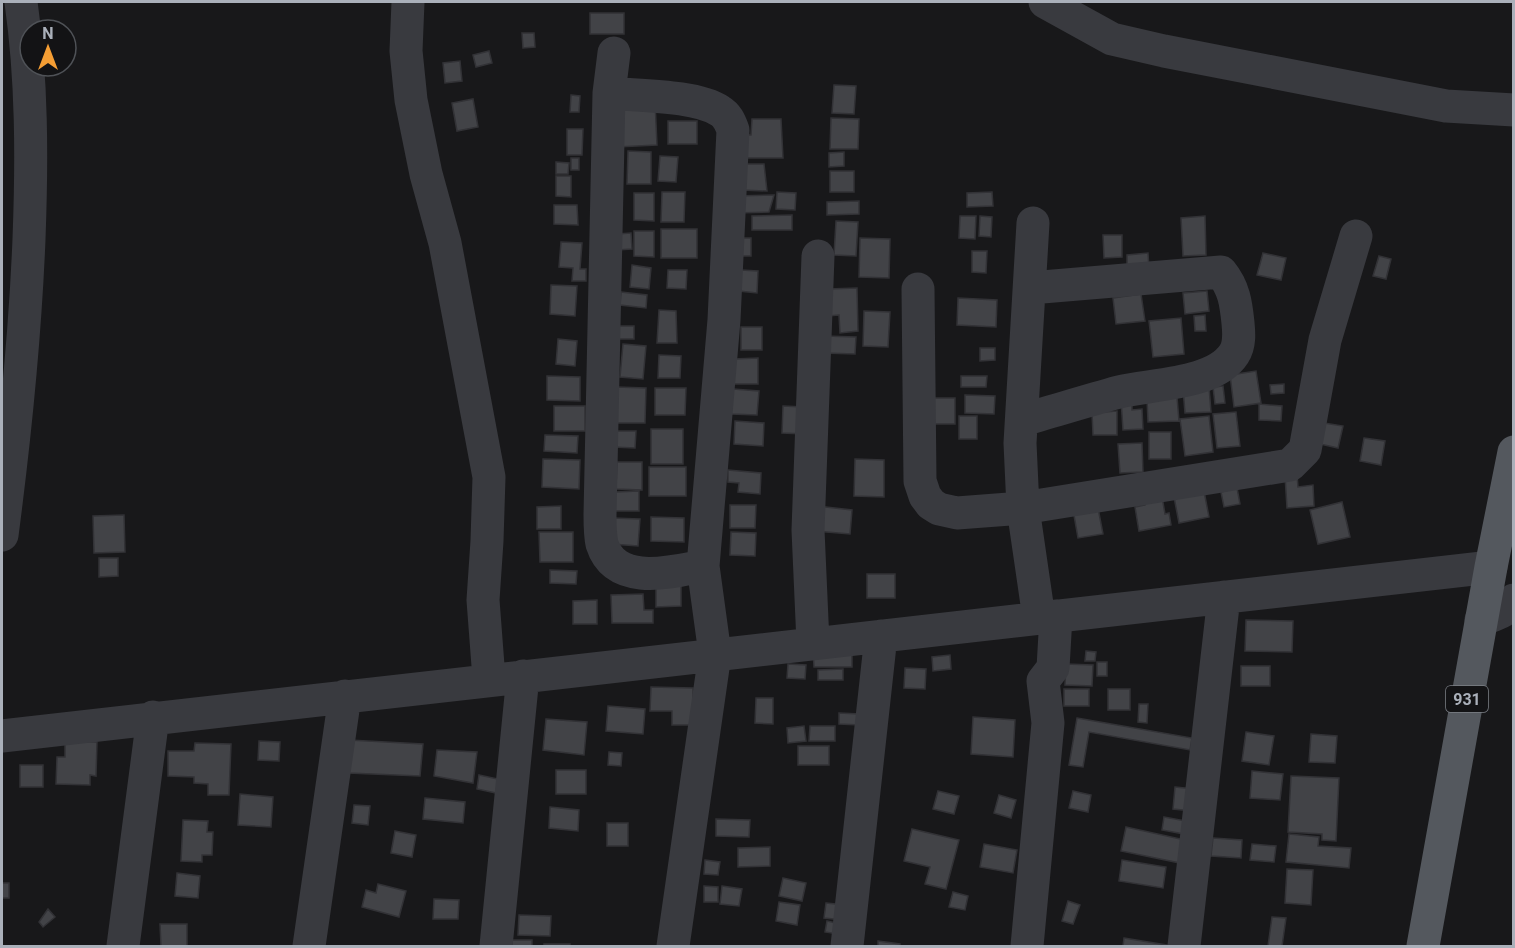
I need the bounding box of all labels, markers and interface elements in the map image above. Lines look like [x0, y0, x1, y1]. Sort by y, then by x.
north arrow [18, 18, 78, 78]
text: N [42, 24, 54, 43]
road number: 931 [1446, 686, 1488, 712]

